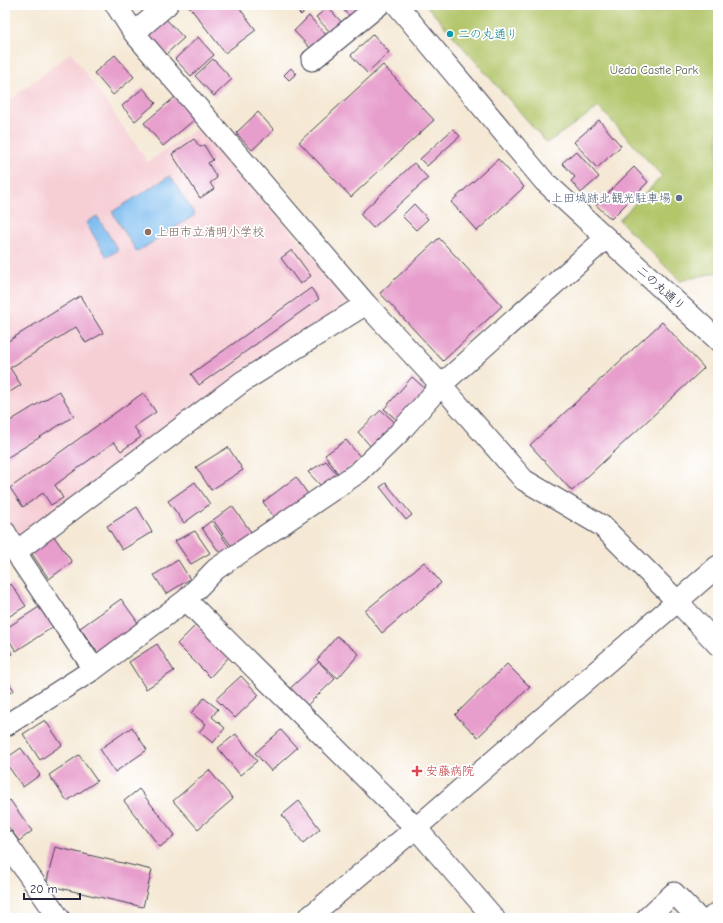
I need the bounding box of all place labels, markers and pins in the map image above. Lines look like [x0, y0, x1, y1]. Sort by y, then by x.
place label: 二の丸通り [458, 27, 518, 41]
marker: 二の丸通り [445, 29, 455, 39]
place label: 上田城跡北観光駐車場 [551, 191, 671, 205]
marker: 上田城跡北観光駐車場 [674, 193, 684, 203]
place label: 上田市立清明小学校 [156, 225, 264, 239]
marker: 上田市立清明小学校 [143, 227, 153, 237]
place label: 安藤病院 [426, 764, 474, 778]
marker: 安藤病院 [411, 765, 423, 777]

